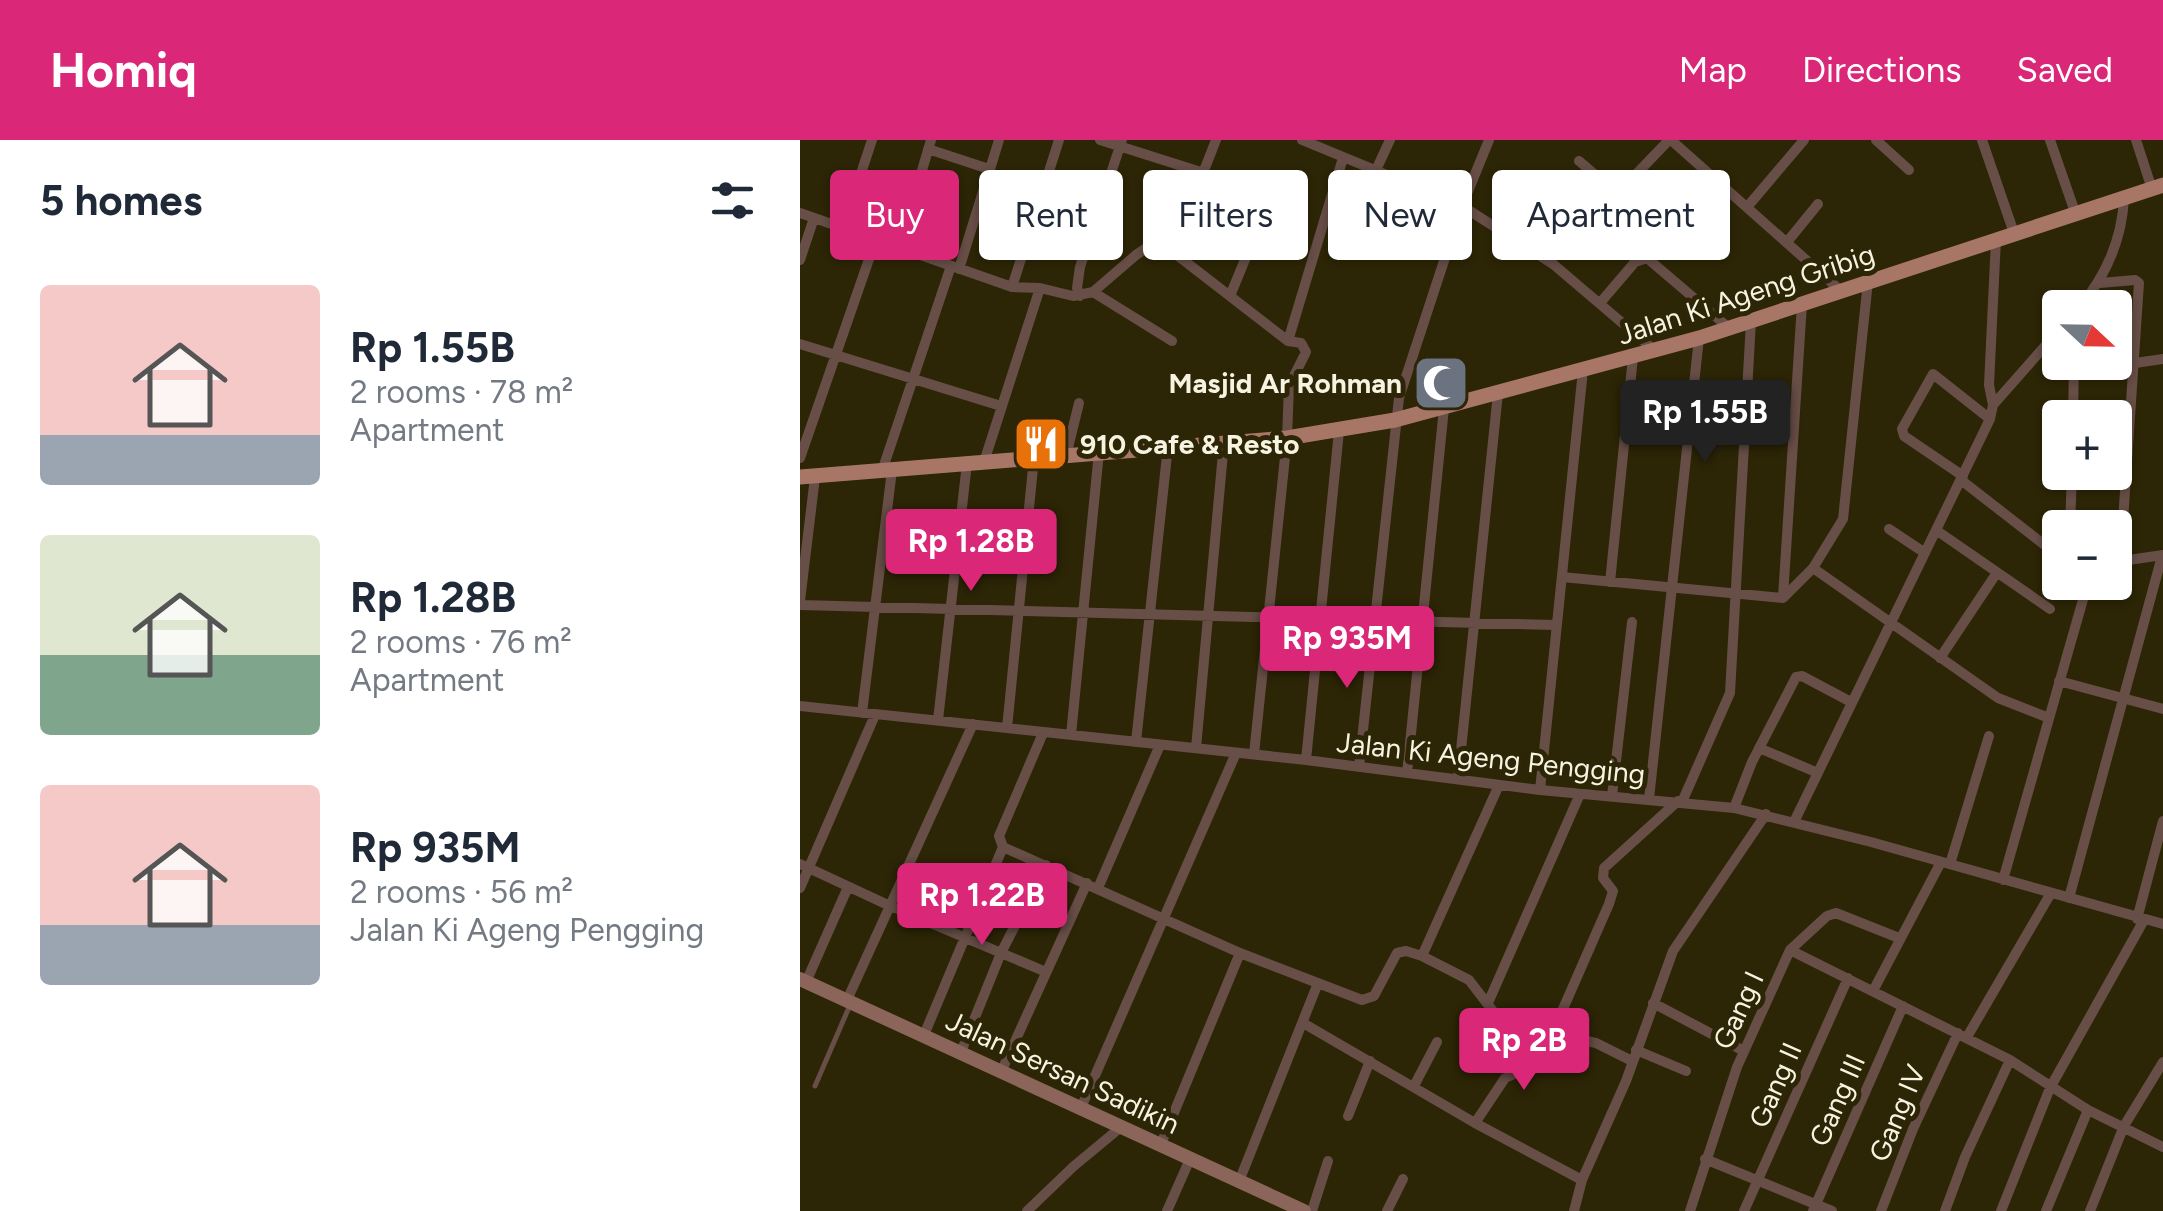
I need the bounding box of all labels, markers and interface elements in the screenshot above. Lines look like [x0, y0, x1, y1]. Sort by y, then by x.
text: Homiq [50, 41, 197, 99]
text: Map [1679, 49, 1747, 91]
text: Directions [1802, 49, 1962, 91]
text: Saved [2017, 49, 2113, 91]
chip: Buy [830, 170, 959, 260]
chip: Rent [979, 170, 1123, 260]
chip: Filters [1143, 170, 1308, 260]
chip: New [1328, 170, 1472, 260]
chip: Apartment [1492, 170, 1730, 260]
icon: filters [705, 173, 760, 228]
text: 5 homes [40, 175, 202, 226]
street label: Jalan Ki Ageng Gribig [1613, 236, 1879, 352]
north arrow [2042, 290, 2132, 380]
map controls [2042, 290, 2132, 600]
text: Rp 1.55B [350, 322, 515, 373]
icon: home [120, 325, 240, 445]
mosque icon: Masjid Ar Rohman [1411, 353, 1471, 413]
place label: Masjid Ar Rohman [1168, 366, 1402, 400]
text: 2 rooms · 78 m² [350, 373, 573, 411]
pin: Rp 1.55B [1602, 380, 1808, 465]
text: Rp 1.55B [1642, 393, 1768, 431]
button: + [2042, 400, 2132, 490]
text: Apartment [350, 411, 504, 449]
restaurant icon: 910 Cafe & Resto [1011, 414, 1071, 474]
place label: 910 Cafe & Resto [1080, 427, 1300, 461]
pin: Rp 1.28B [868, 509, 1074, 594]
button: − [2042, 510, 2132, 600]
text: Rp 1.28B [908, 522, 1034, 560]
text: Rp 1.28B [350, 572, 516, 623]
icon: home [120, 575, 240, 695]
pin: Rp 935M [1255, 606, 1439, 691]
text: Rp 935M [1282, 619, 1412, 657]
text: 2 rooms · 76 m² [350, 623, 572, 661]
text: Apartment [350, 661, 504, 699]
street label: Jalan Ki Ageng Pengging [1335, 725, 1647, 791]
text: Rp 935M [350, 822, 520, 873]
icon: home [120, 825, 240, 945]
pin: Rp 1.22B [879, 863, 1085, 948]
text: 2 rooms · 56 m² [350, 873, 573, 911]
text: Rp 1.22B [919, 876, 1045, 914]
text: Jalan Ki Ageng Pengging [350, 911, 704, 949]
street label: Gang I [1705, 966, 1771, 1054]
street label: Jalan Sersan Sadikin [941, 1003, 1185, 1141]
pin: Rp 2B [1454, 1008, 1594, 1093]
text: Rp 2B [1481, 1021, 1567, 1059]
street label: Gang II [1741, 1037, 1809, 1133]
street label: Gang III [1802, 1049, 1872, 1151]
street label: Gang IV [1862, 1059, 1933, 1166]

